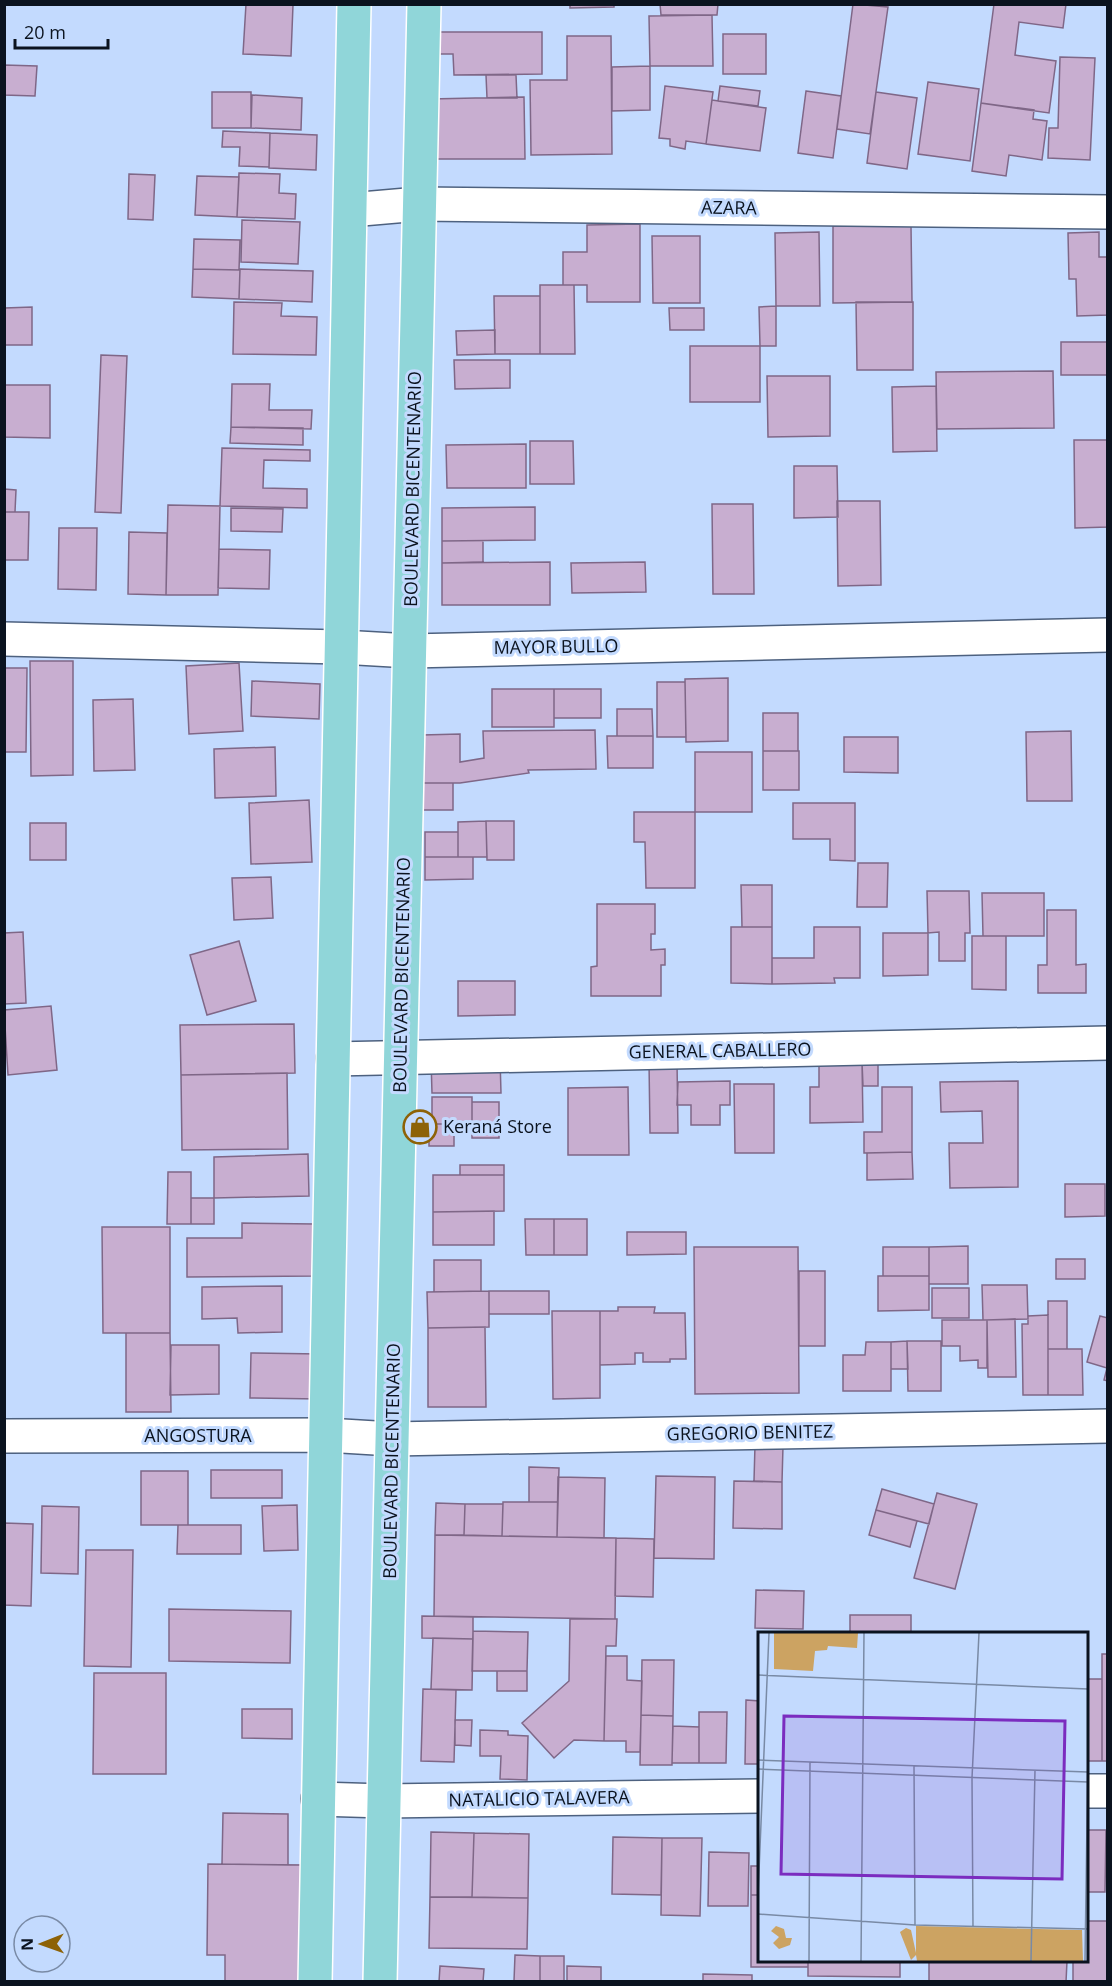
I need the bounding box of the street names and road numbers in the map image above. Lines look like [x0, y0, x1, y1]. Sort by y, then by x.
street label: AZARA [701, 195, 758, 219]
street label: BOULEVARD BICENTENARIO [398, 371, 426, 607]
street label: MAYOR BULLO [493, 633, 619, 659]
street label: BOULEVARD BICENTENARIO [387, 857, 415, 1093]
street label: GENERAL CABALLERO [628, 1036, 812, 1064]
street label: BOULEVARD BICENTENARIO [377, 1343, 405, 1579]
street label: GREGORIO BENITEZ [667, 1419, 833, 1445]
street label: ANGOSTURA [144, 1423, 252, 1447]
street label: NATALICIO TALAVERA [448, 1784, 630, 1812]

